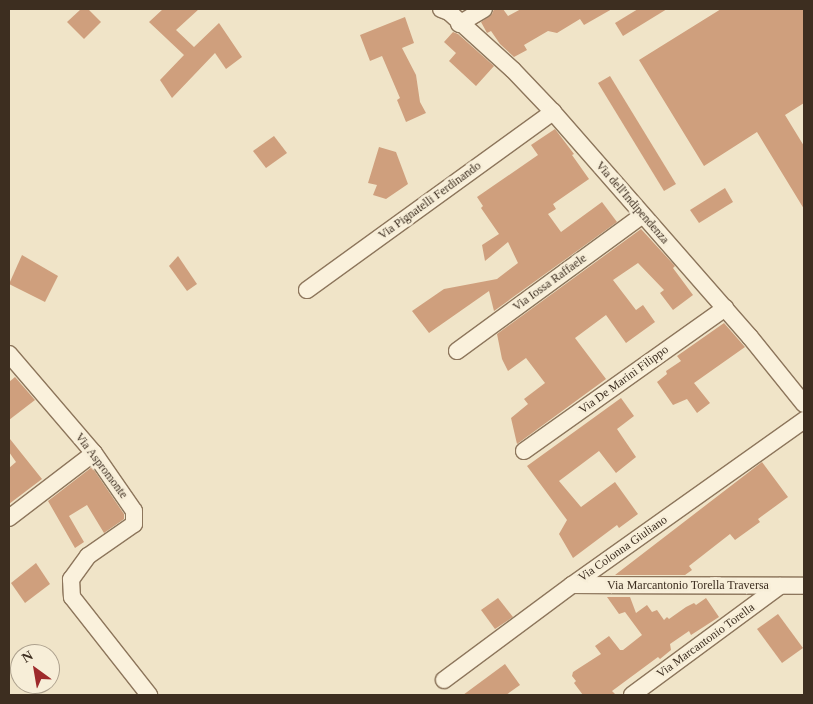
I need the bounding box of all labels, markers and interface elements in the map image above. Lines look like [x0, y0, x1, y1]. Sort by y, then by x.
street label: Via Pignatelli Ferdinando [376, 159, 484, 243]
street label: Via dell'Indipendenza [592, 159, 672, 247]
street label: Via Iossa Raffaele [510, 251, 590, 315]
street label: Via De Marini Filippo [577, 343, 671, 417]
street label: Via Aspromonte [71, 430, 131, 502]
street label: Via Colonna Giuliano [576, 513, 670, 585]
street label: Via Marcantonio Torella Traversa [607, 579, 769, 593]
street label: Via Marcantonio Torella [654, 601, 758, 681]
north arrow [10, 644, 60, 694]
text: N [19, 648, 36, 666]

